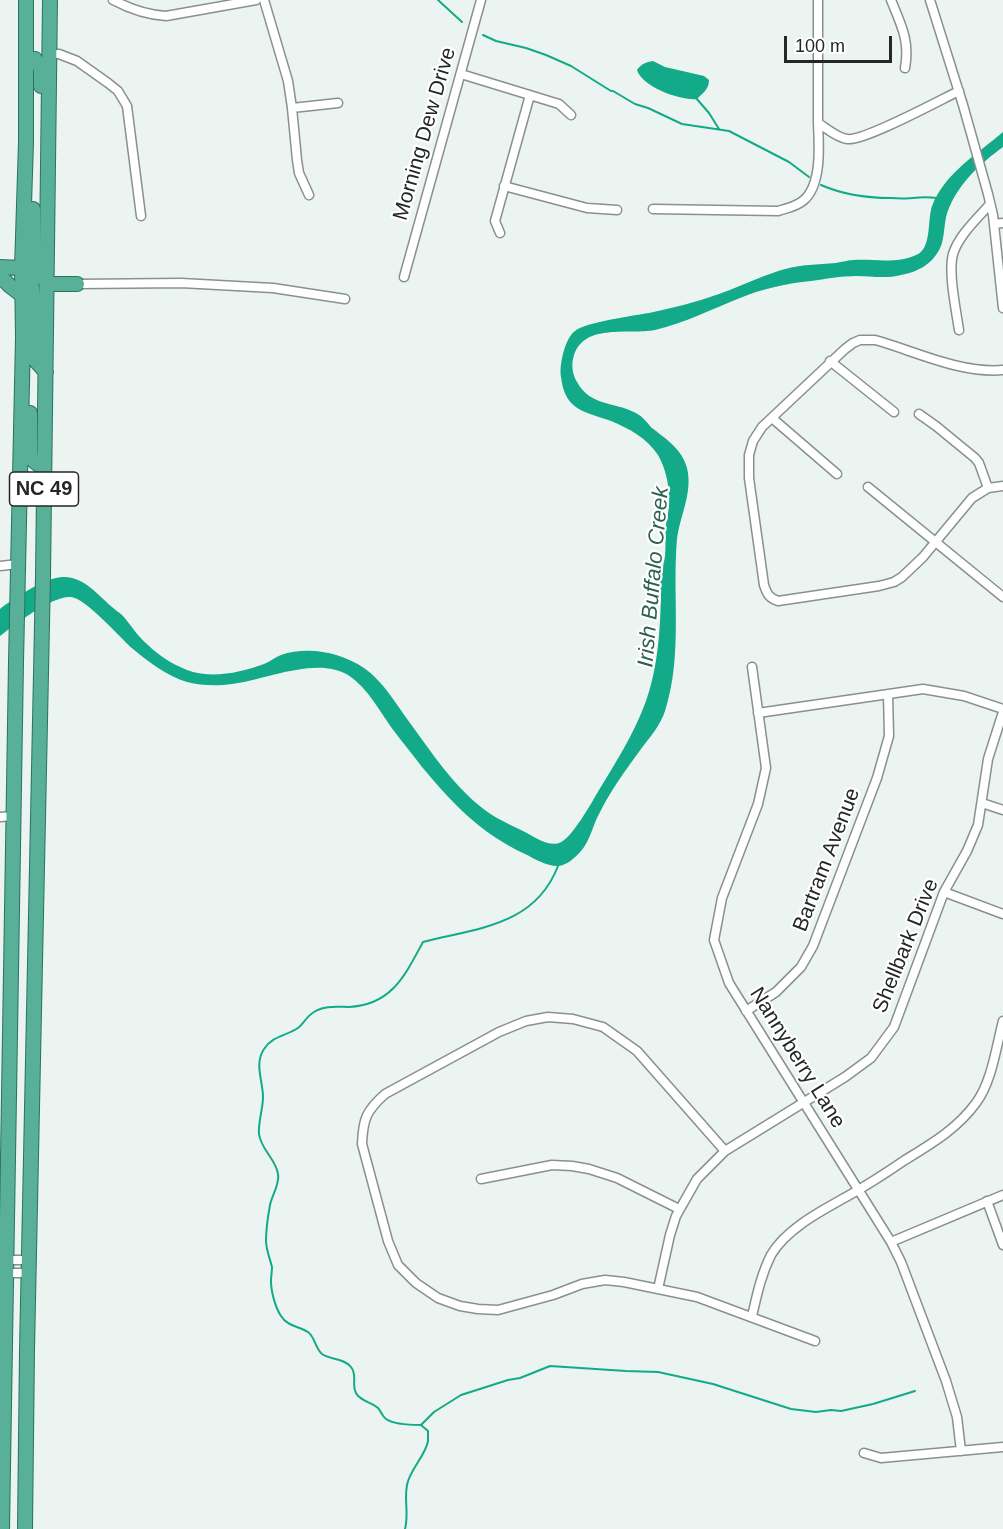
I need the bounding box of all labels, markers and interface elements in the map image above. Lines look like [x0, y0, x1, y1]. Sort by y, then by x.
scale bar [787, 24, 895, 62]
text: 100 m [795, 36, 845, 56]
street label: Morning Dew Drive [388, 45, 462, 223]
road number: NC 49 [9, 472, 78, 506]
water label: Irish Buffalo Creek [633, 486, 675, 668]
street label: Bartram Avenue [788, 785, 866, 935]
street label: Shellbark Drive [868, 875, 944, 1017]
street label: Nannyberry Lane [744, 983, 850, 1133]

